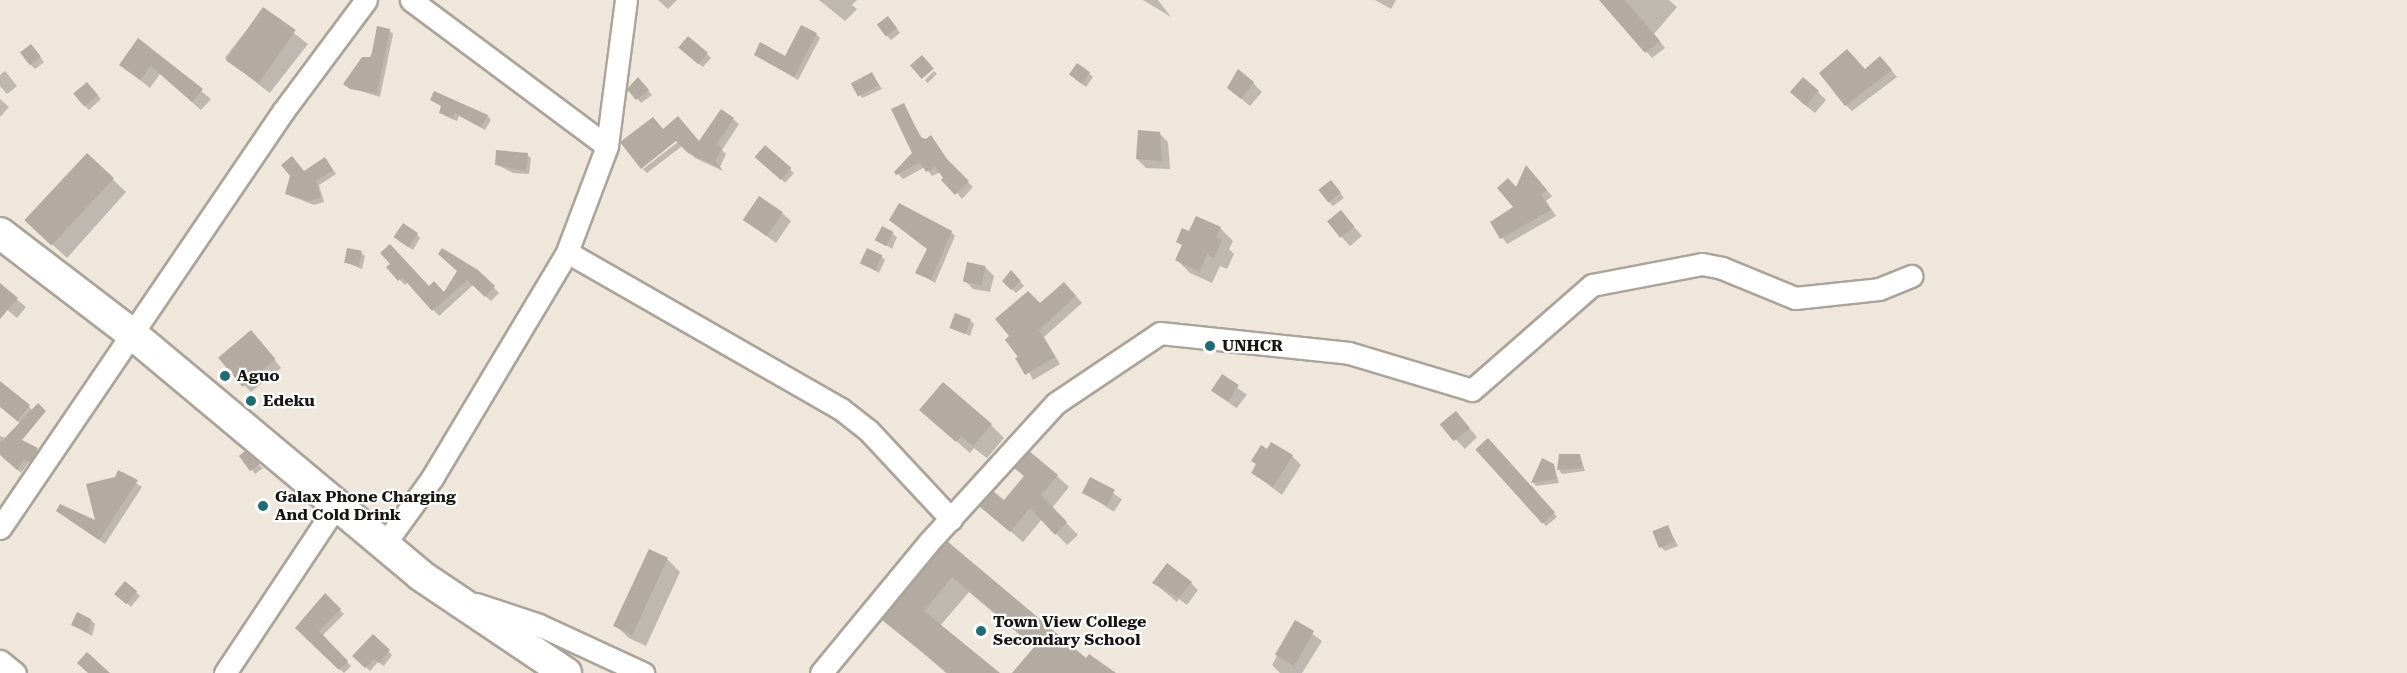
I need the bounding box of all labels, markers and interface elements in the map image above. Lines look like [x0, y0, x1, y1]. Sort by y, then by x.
place label: UNHCR [1222, 336, 1283, 356]
marker: UNHCR [1203, 339, 1217, 353]
place label: Aguo [237, 366, 280, 386]
marker: Aguo [218, 369, 232, 383]
place label: Edeku [263, 391, 315, 411]
marker: Edeku [244, 394, 258, 408]
place label: Galax Phone Charging And Cold Drink [275, 487, 456, 525]
marker: Galax Phone Charging And Cold Drink [256, 499, 270, 513]
place label: Town View College Secondary School [993, 612, 1146, 650]
marker: Town View College Secondary School [974, 624, 988, 638]

